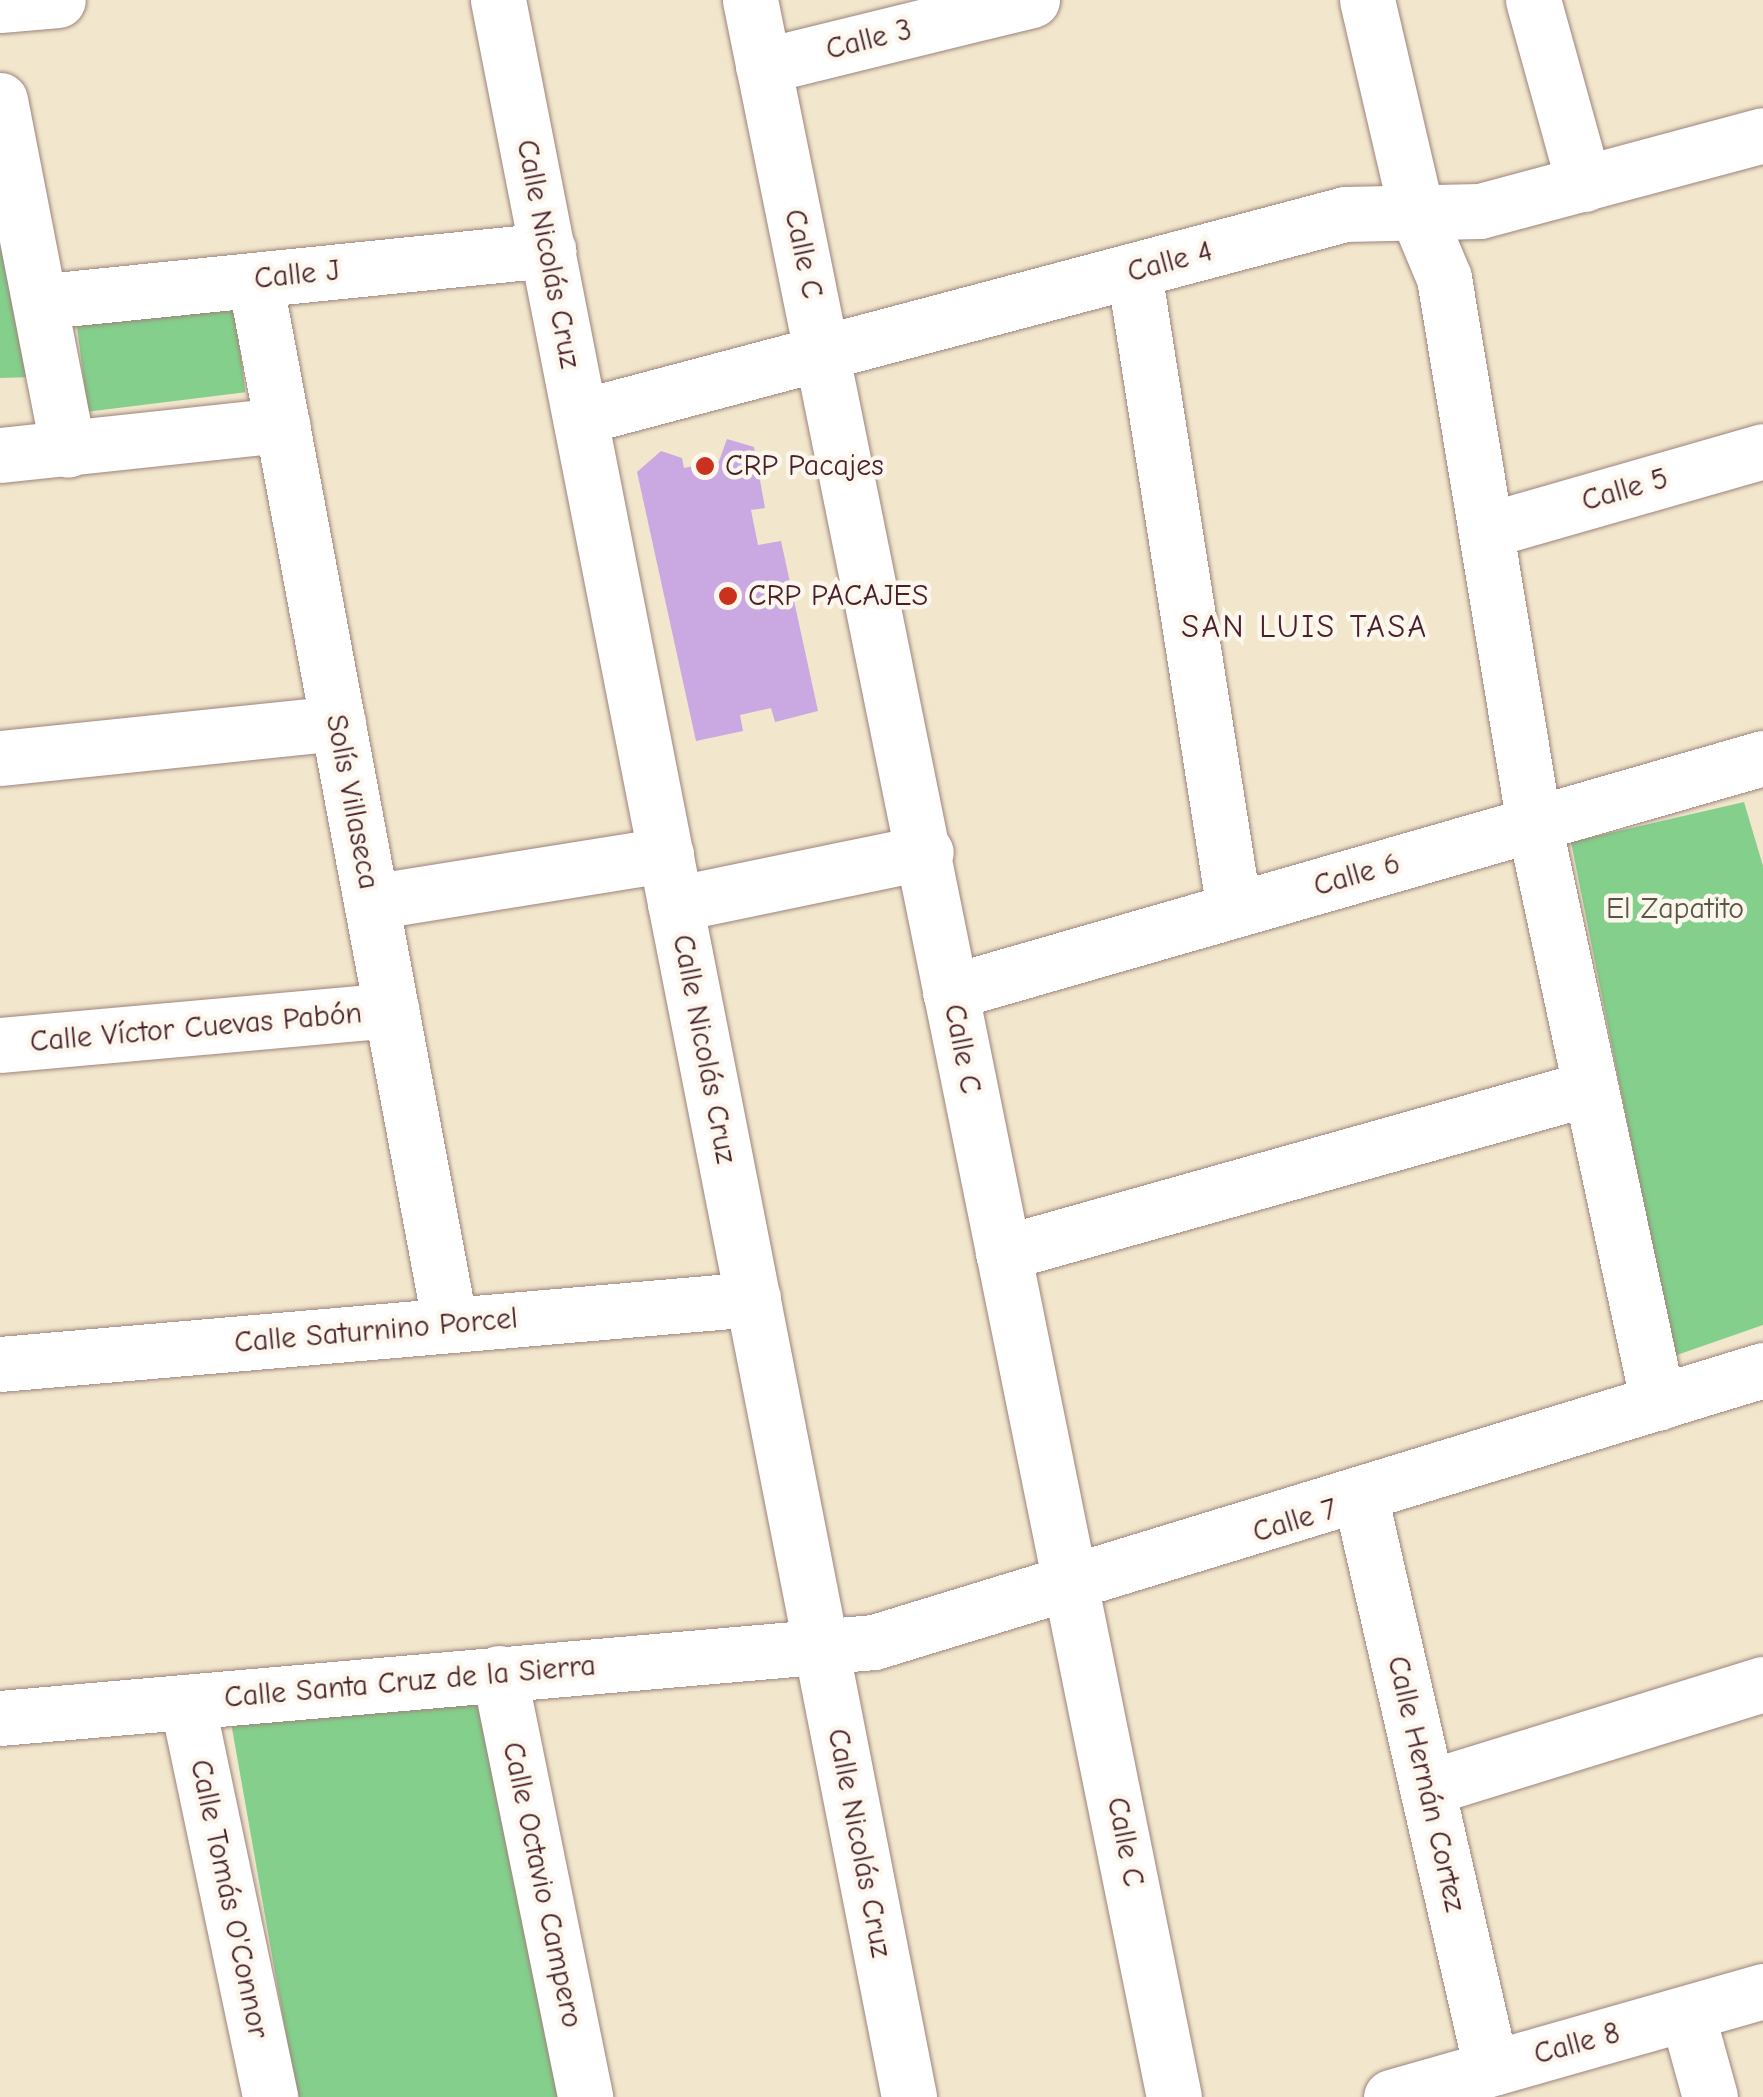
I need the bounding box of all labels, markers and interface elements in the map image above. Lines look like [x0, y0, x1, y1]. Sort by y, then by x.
street label: Calle 3 [822, 12, 916, 68]
street label: Calle Nicolás Cruz [508, 137, 588, 371]
street label: Calle C [776, 206, 830, 302]
street label: Calle 4 [1124, 233, 1216, 291]
street label: Calle J [252, 253, 342, 297]
place label: CRP Pacajes [725, 448, 884, 484]
marker: CRP Pacajes [694, 455, 716, 477]
street label: Calle 5 [1578, 461, 1672, 519]
place label: CRP PACAJES [748, 578, 928, 614]
marker: CRP PACAJES [717, 585, 739, 607]
district label: SAN LUIS TASA [1181, 608, 1429, 646]
street label: Solís Villaseca [317, 712, 387, 892]
street label: Calle 6 [1310, 846, 1404, 904]
park label: El Zapatito [1606, 891, 1744, 927]
street label: Calle Nicolás Cruz [664, 932, 744, 1166]
street label: Calle Víctor Cuevas Pabón [28, 996, 364, 1060]
street label: Calle C [936, 1001, 988, 1097]
street label: Calle Saturnino Porcel [233, 1301, 519, 1361]
street label: Calle 7 [1248, 1491, 1342, 1551]
street label: Calle Santa Cruz de la Sierra [223, 1648, 597, 1716]
street label: Calle Hernán Cortez [1379, 1653, 1473, 1915]
street label: Calle Nicolás Cruz [819, 1726, 899, 1960]
street label: Calle Octavio Campero [494, 1739, 590, 2031]
street label: Calle Tomás O'Connor [182, 1756, 276, 2042]
street label: Calle C [1099, 1794, 1151, 1890]
street label: Calle 8 [1530, 2015, 1624, 2073]

